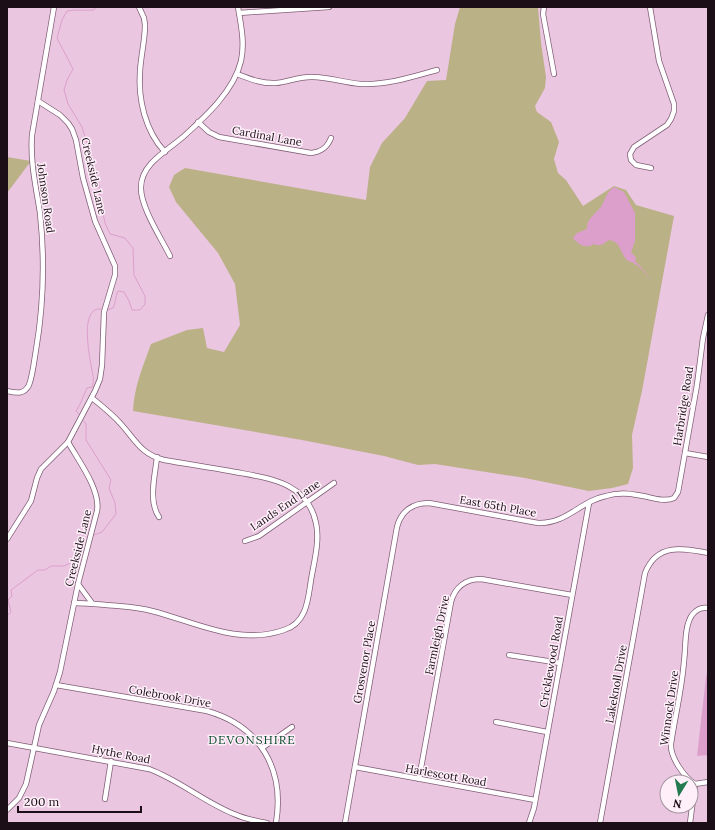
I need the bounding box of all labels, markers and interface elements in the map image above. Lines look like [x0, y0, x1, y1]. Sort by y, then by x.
street label: Cardinal Lane [231, 123, 303, 149]
street label: Creekside Lane [78, 136, 110, 216]
street label: Johnson Road [34, 161, 58, 234]
street label: Harbridge Road [670, 365, 696, 447]
street label: Lands End Lane [247, 476, 323, 534]
street label: East 65th Place [458, 492, 538, 520]
street label: Creekside Lane [62, 508, 94, 588]
street label: Farmleigh Drive [422, 594, 452, 676]
street label: Cricklewood Road [536, 615, 566, 709]
street label: Grosvenor Place [350, 619, 378, 705]
street label: Lakeknoll Drive [602, 644, 630, 724]
street label: Winnock Drive [657, 669, 681, 747]
street label: Colebrook Drive [128, 682, 212, 710]
district label: DEVONSHIRE [208, 732, 296, 747]
street label: Hythe Road [90, 741, 152, 767]
street label: Harlescott Road [404, 761, 488, 789]
north arrow [659, 774, 699, 814]
scale bar [18, 788, 141, 814]
text: 200 m [24, 794, 60, 809]
text: N [671, 796, 683, 811]

